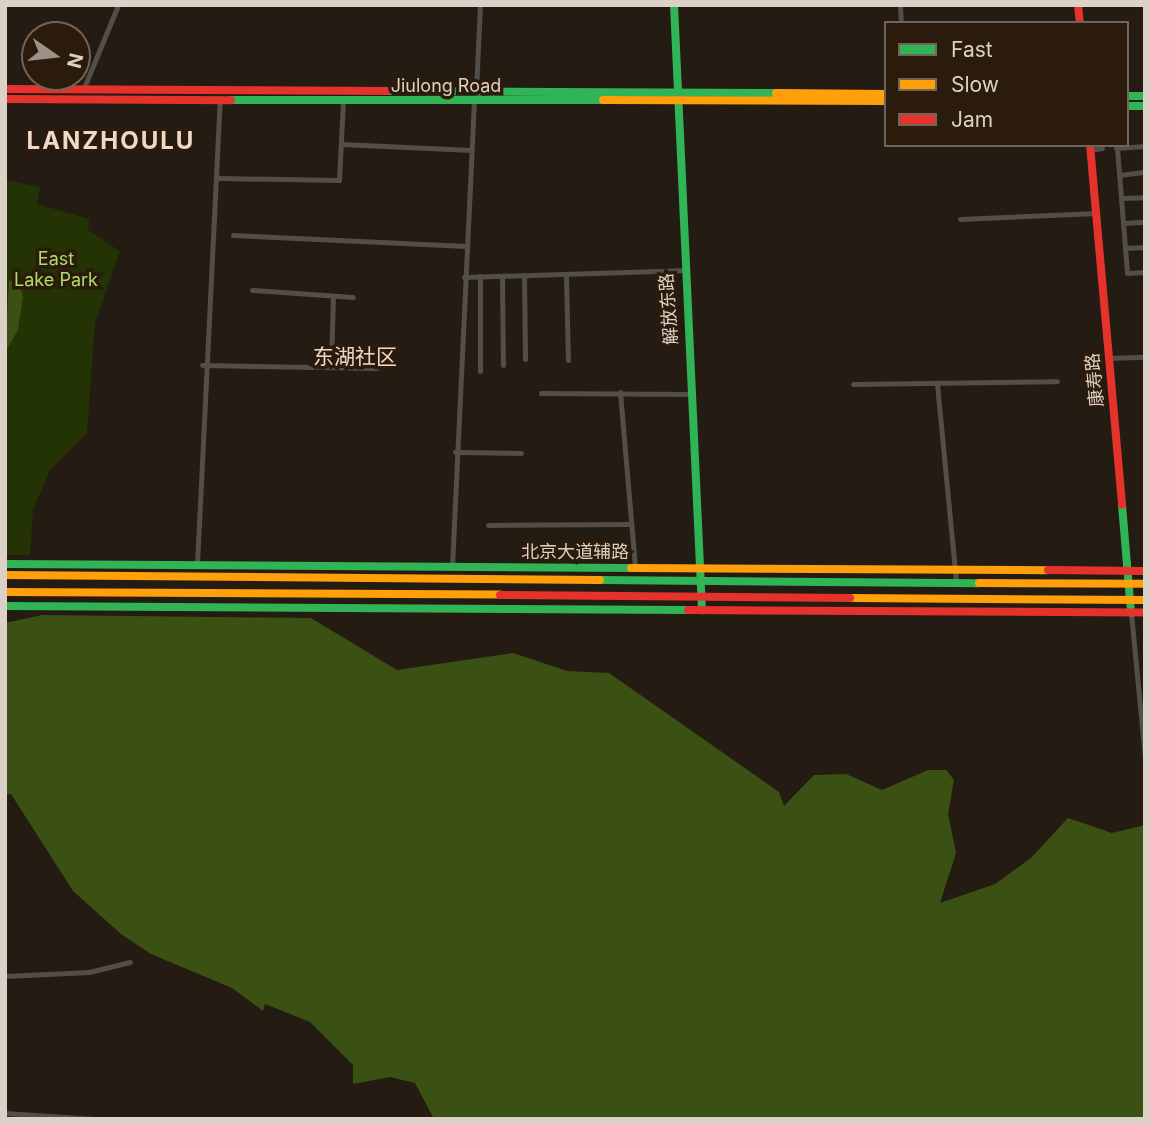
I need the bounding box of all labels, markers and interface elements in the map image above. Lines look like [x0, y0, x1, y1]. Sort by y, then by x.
north arrow [21, 21, 91, 91]
legend [884, 21, 1129, 147]
text: Fast [951, 37, 993, 62]
text: N [62, 51, 88, 71]
text: Slow [951, 72, 999, 97]
street label: Jiulong Road [391, 75, 501, 97]
text: Jam [951, 107, 993, 132]
district label: LANZHOULU [28, 127, 194, 155]
park label: East Lake Park [14, 249, 98, 292]
street label: 解放东路 [656, 272, 682, 346]
district label: 东湖社区 [313, 344, 397, 370]
street label: 康寿路 [1082, 352, 1108, 408]
street label: 北京大道辅路 [521, 541, 629, 563]

